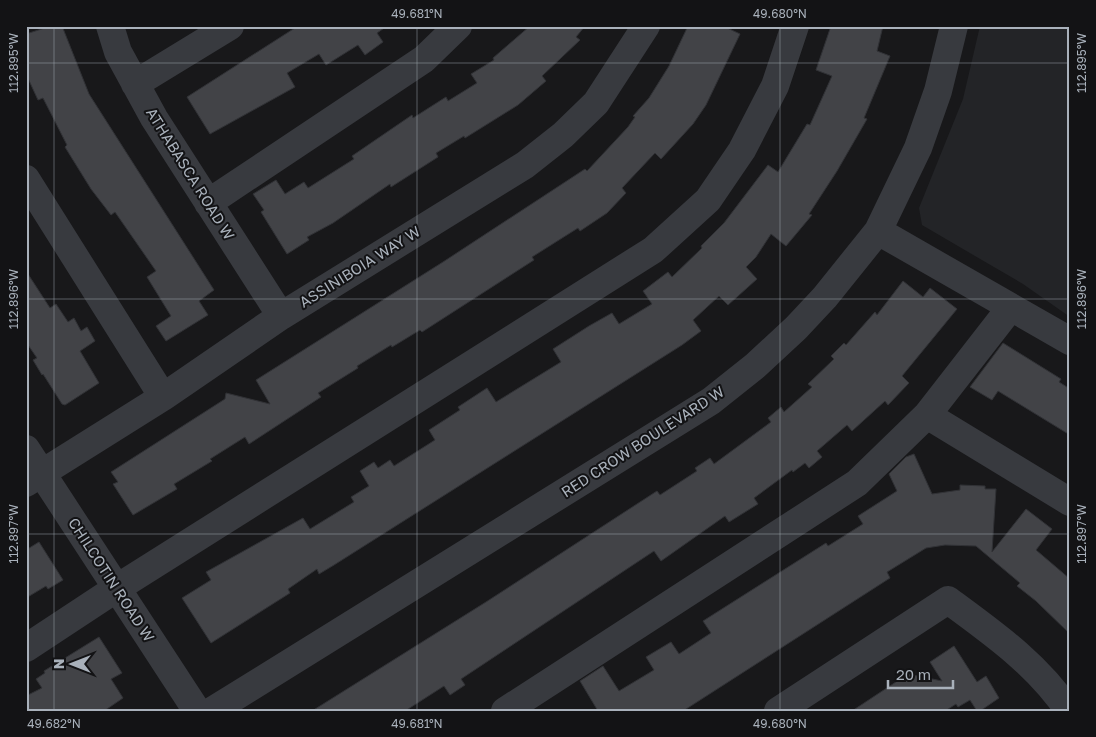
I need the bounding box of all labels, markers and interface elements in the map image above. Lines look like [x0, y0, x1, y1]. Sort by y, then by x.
text: 49.681°N [391, 6, 443, 21]
text: 49.680°N [753, 6, 807, 21]
text: 112.895°W [6, 33, 21, 93]
text: 112.895°W [1074, 33, 1089, 93]
street label: ATHABASCA ROAD W [143, 104, 239, 243]
street label: ASSINIBOIA WAY W [296, 222, 423, 311]
text: 112.896°W [6, 268, 21, 329]
text: 112.896°W [1074, 268, 1089, 329]
street label: RED CROW BOULEVARD W [558, 382, 727, 501]
text: 112.897°W [6, 504, 21, 564]
text: 112.897°W [1074, 504, 1089, 564]
street label: CHILCOTIN ROAD W [65, 514, 159, 645]
north arrow [48, 640, 98, 690]
scale bar [888, 657, 954, 689]
text: N [50, 659, 67, 669]
text: 20 m [896, 665, 931, 683]
text: 49.682°N [27, 716, 81, 731]
text: 49.681°N [391, 716, 443, 731]
text: 49.680°N [753, 716, 807, 731]

